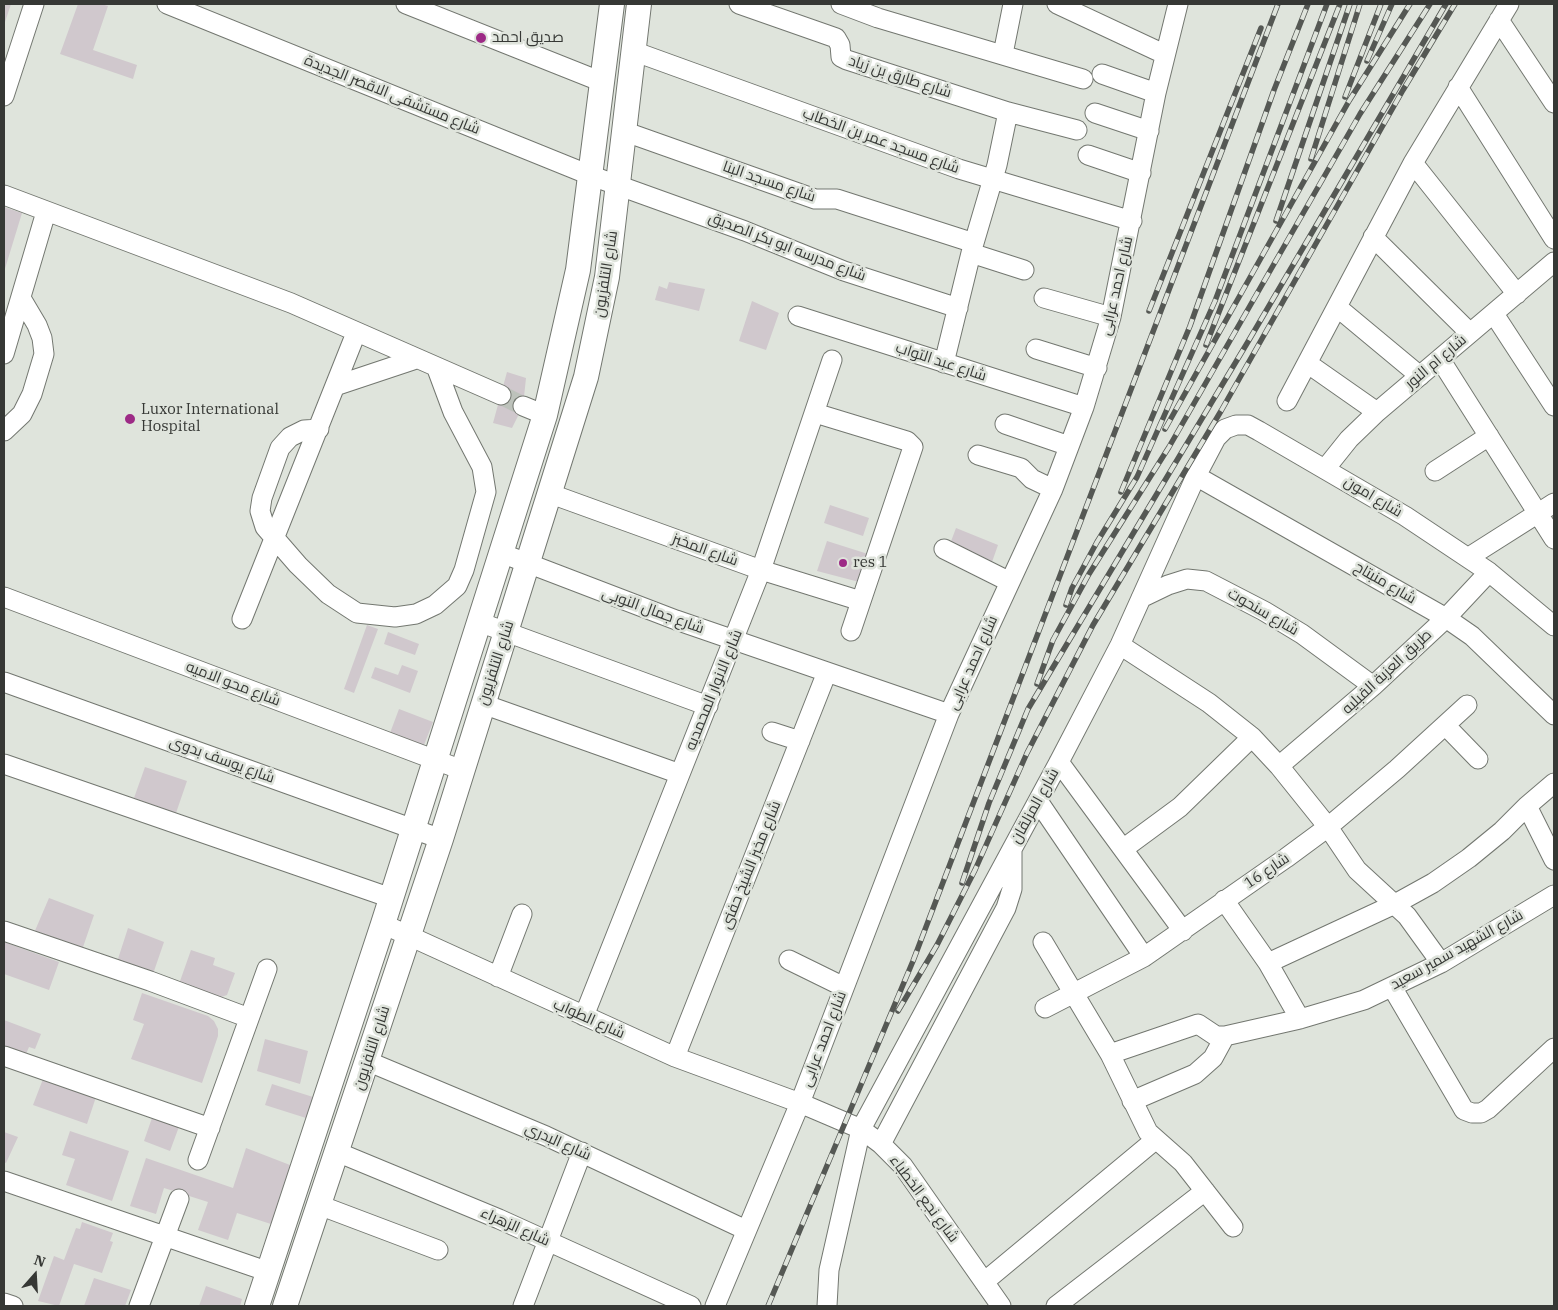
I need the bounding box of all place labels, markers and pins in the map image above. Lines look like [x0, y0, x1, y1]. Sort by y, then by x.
place label: صديق احمد [492, 29, 564, 47]
marker: صديق احمد [474, 31, 488, 45]
place label: Luxor International Hospital [141, 401, 279, 436]
marker: Luxor International Hospital [123, 412, 137, 426]
place label: res 1 [853, 554, 887, 572]
marker: res 1 [837, 557, 849, 569]

